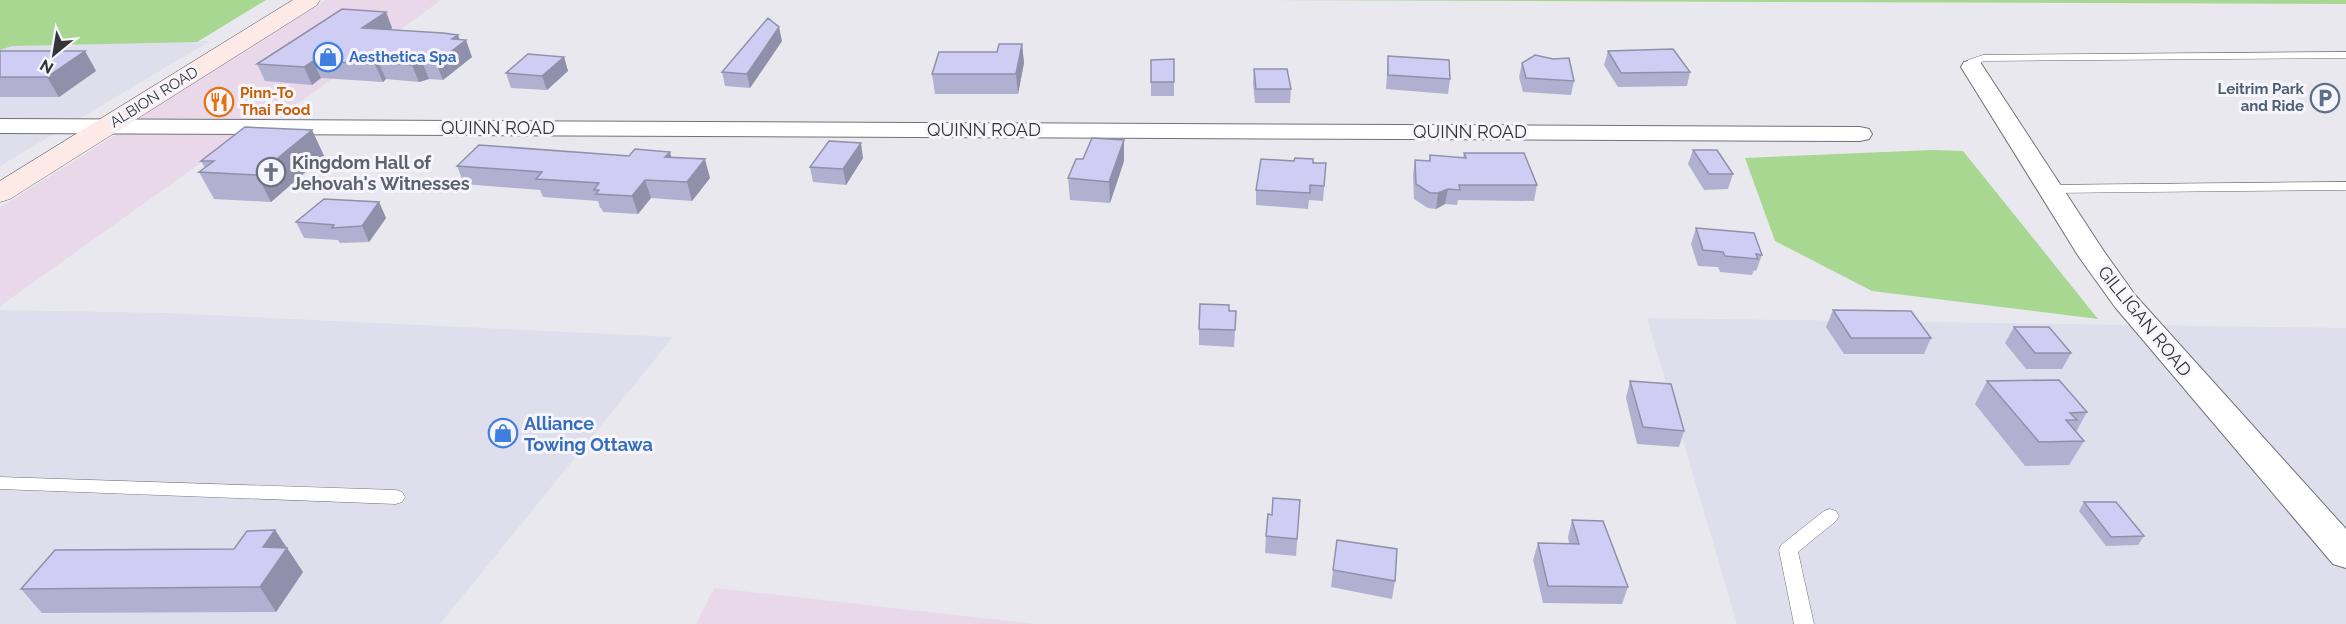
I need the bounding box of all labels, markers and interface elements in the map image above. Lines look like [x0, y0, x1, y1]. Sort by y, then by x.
north arrow [24, 24, 84, 84]
shop icon: Aesthetica Spa [312, 41, 344, 73]
place label: Aesthetica Spa [349, 48, 457, 66]
text: N [37, 55, 57, 78]
street label: ALBION ROAD [106, 63, 202, 131]
place label: Leitrim Park and Ride [2218, 80, 2305, 115]
parking icon: Leitrim Park and Ride [2309, 82, 2341, 114]
place label: Pinn-To Thai Food [240, 84, 311, 119]
restaurant icon: Pinn-To Thai Food [203, 86, 235, 118]
street label: QUINN ROAD [441, 117, 555, 138]
street label: QUINN ROAD [927, 119, 1041, 140]
street label: QUINN ROAD [1413, 121, 1527, 142]
place label: Kingdom Hall of Jehovah's Witnesses [292, 152, 470, 194]
church icon: Kingdom Hall of Jehovah's Witnesses [255, 156, 287, 188]
street label: GILLIGAN ROAD [2094, 261, 2196, 381]
place label: Alliance Towing Ottawa [524, 413, 653, 455]
shop icon: Alliance Towing Ottawa [487, 417, 519, 449]

